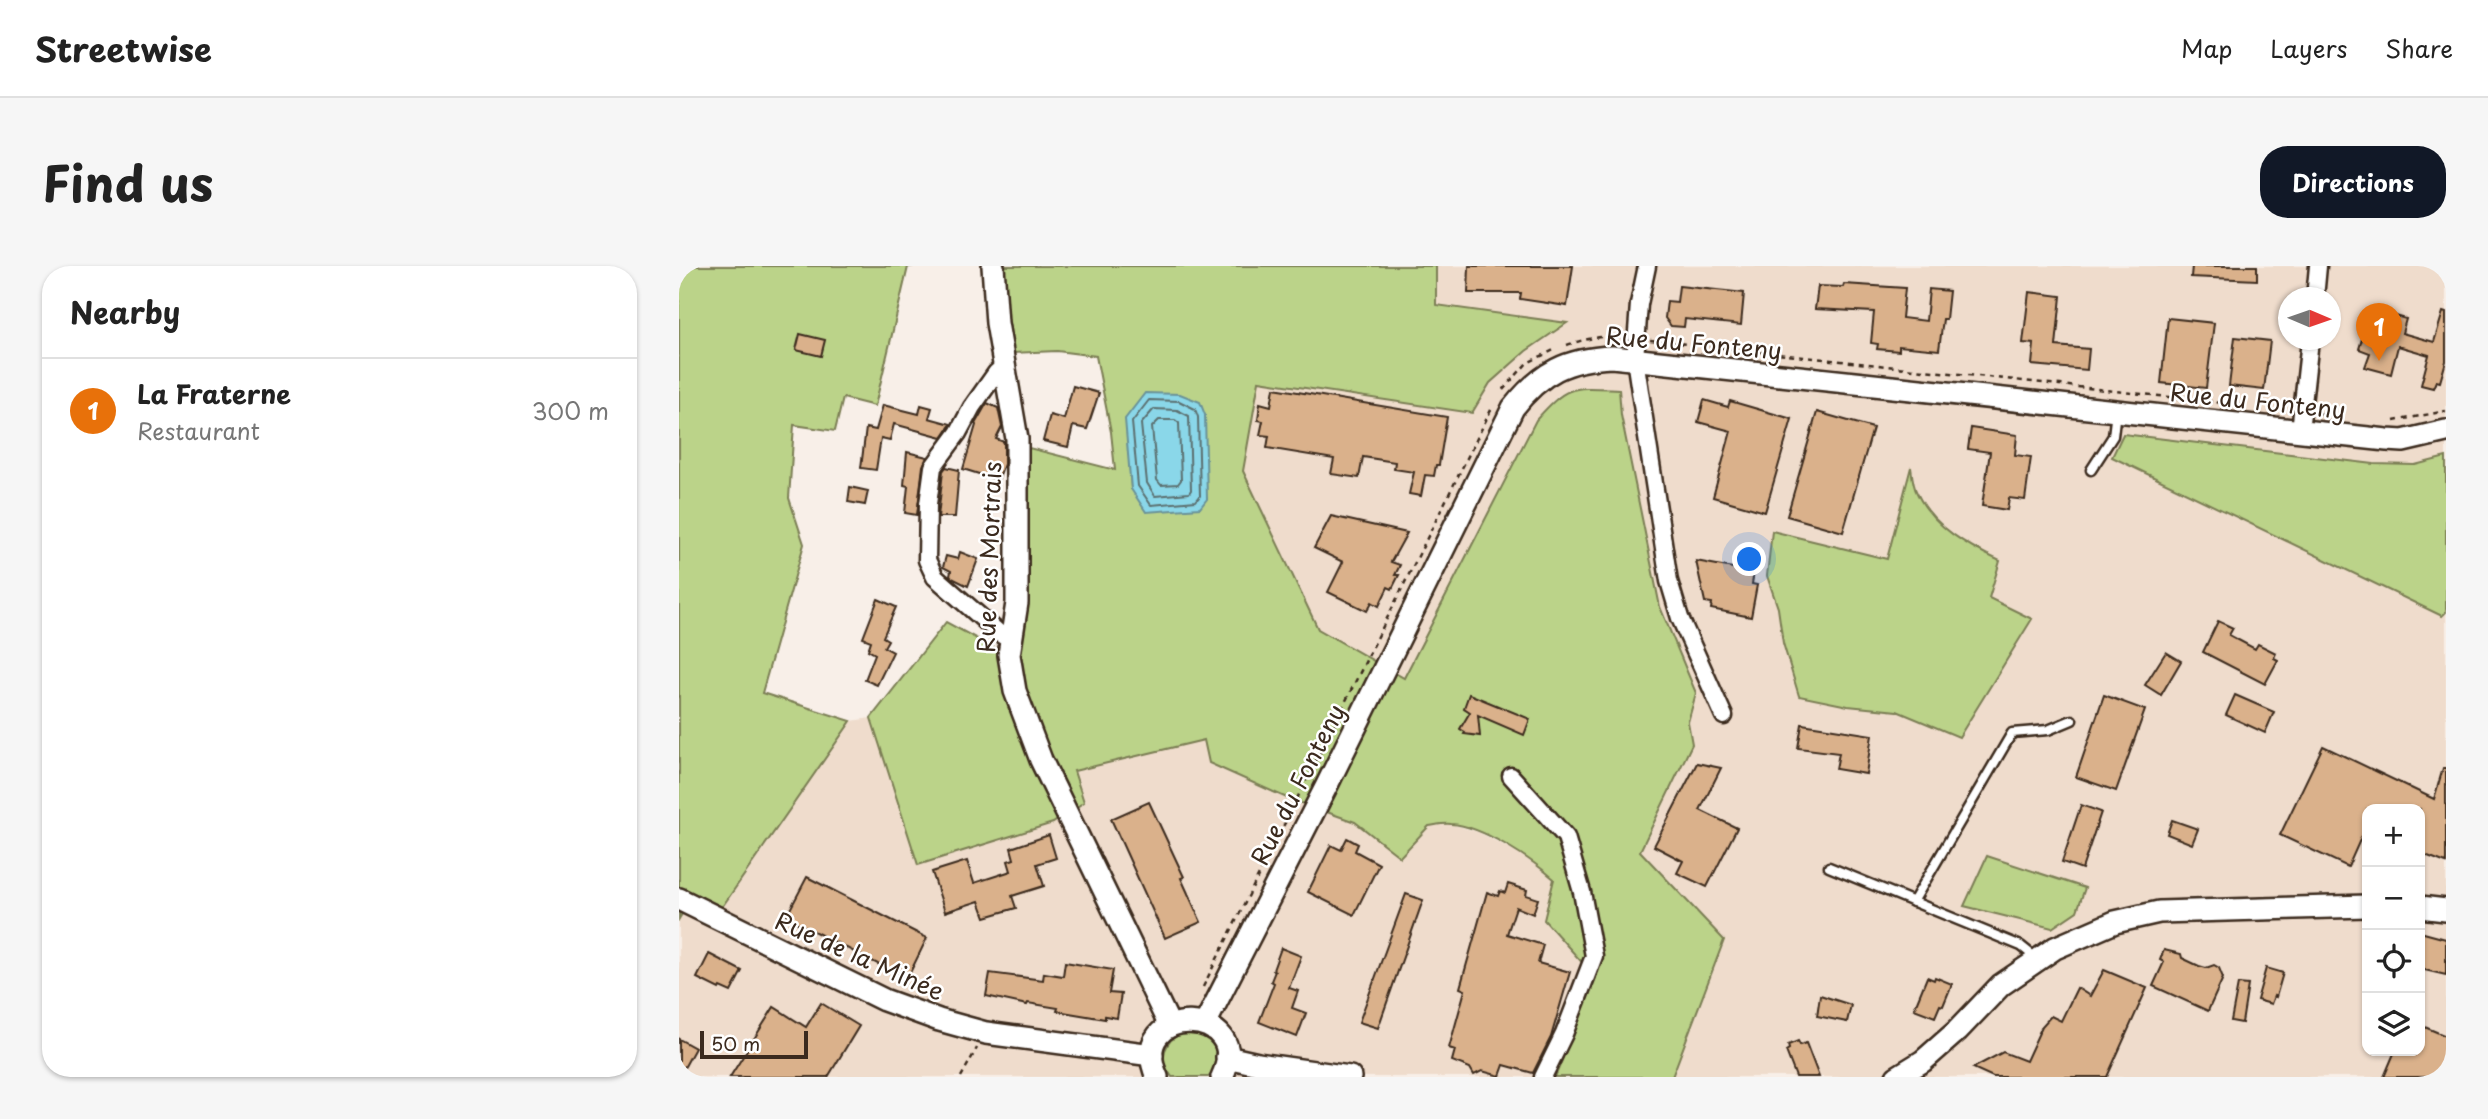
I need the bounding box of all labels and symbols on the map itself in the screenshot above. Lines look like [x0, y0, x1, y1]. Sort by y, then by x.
north arrow [2278, 287, 2341, 350]
pin: 1 [2356, 303, 2402, 361]
street label: Rue du Fonteny [1605, 316, 1783, 368]
street label: Rue du Fonteny [2168, 373, 2348, 427]
street label: Rue des Mortrais [967, 461, 1009, 653]
your location [1732, 542, 1766, 576]
street label: Rue du Fonteny [1241, 697, 1353, 871]
street label: Rue de la Minée [770, 902, 950, 1008]
scale bar [700, 1028, 809, 1060]

